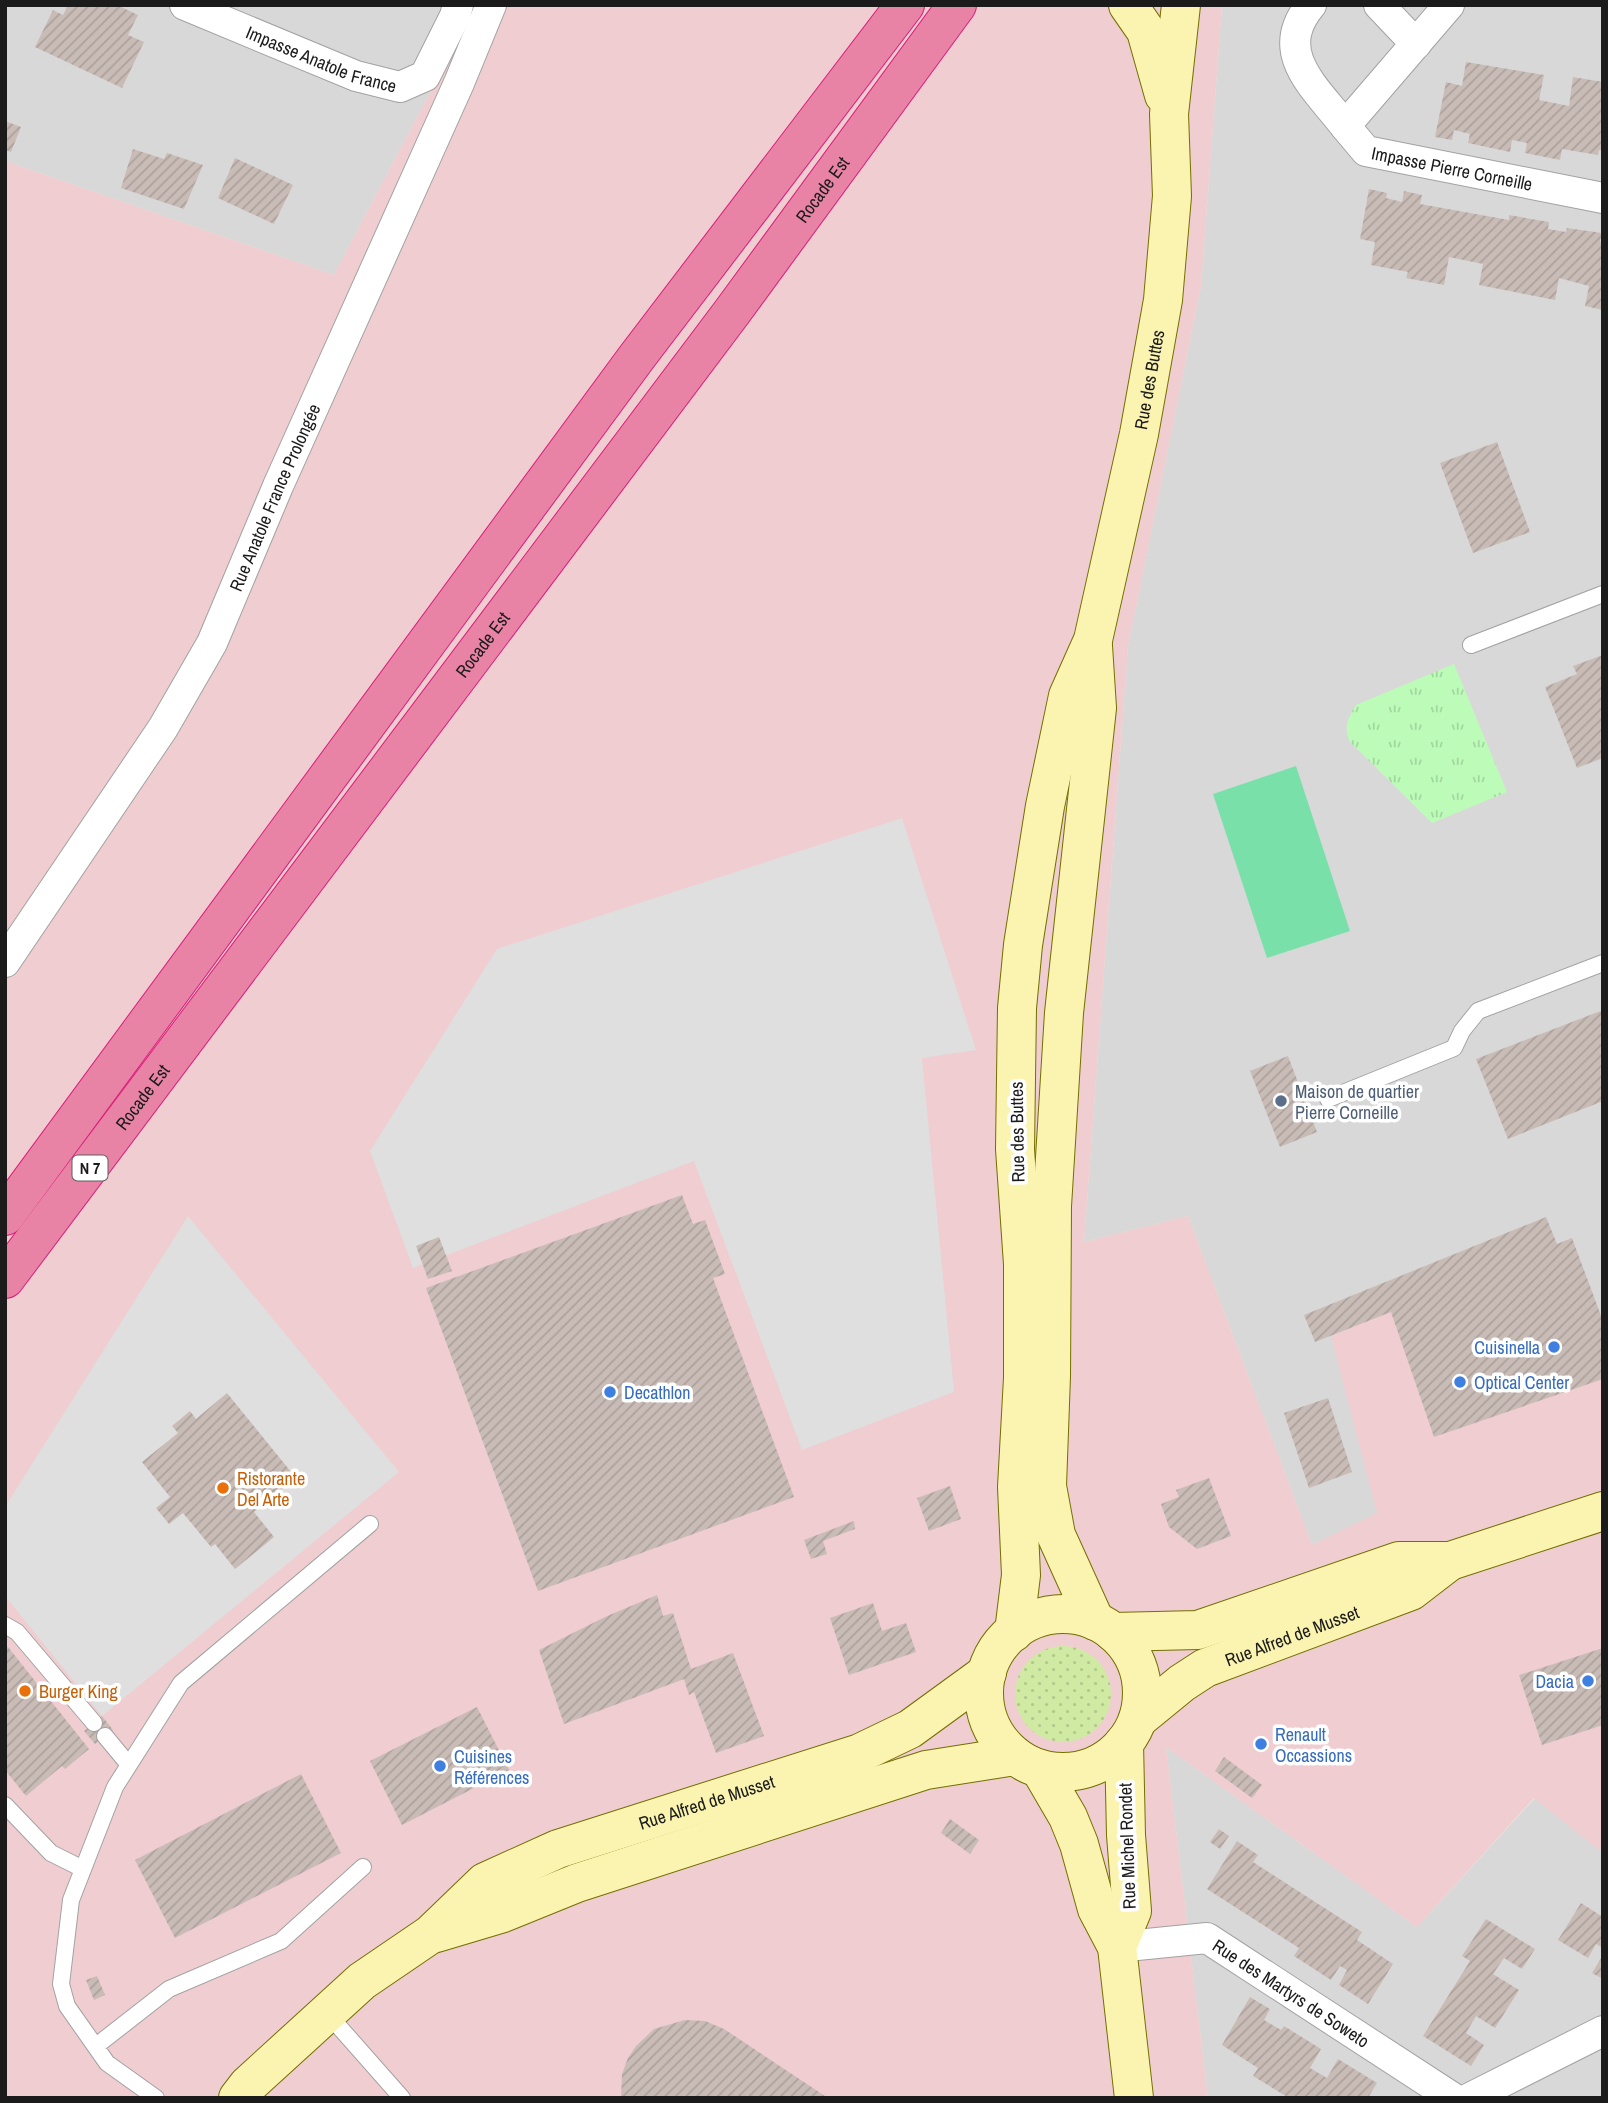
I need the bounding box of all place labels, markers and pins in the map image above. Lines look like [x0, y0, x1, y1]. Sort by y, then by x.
place label: Maison de quartier Pierre Corneille [1295, 1079, 1419, 1125]
marker: Maison de quartier Pierre Corneille [1273, 1093, 1289, 1109]
place label: Cuisinella [1474, 1335, 1540, 1360]
marker: Cuisinella [1546, 1339, 1562, 1355]
place label: Optical Center [1474, 1370, 1569, 1395]
marker: Optical Center [1452, 1374, 1468, 1390]
place label: Decathlon [624, 1380, 690, 1405]
marker: Decathlon [602, 1384, 618, 1400]
place label: Ristorante Del Arte [237, 1466, 305, 1512]
marker: Ristorante Del Arte [215, 1480, 231, 1496]
place label: Dacia [1535, 1669, 1574, 1694]
marker: Dacia [1580, 1673, 1596, 1689]
place label: Burger King [39, 1679, 119, 1704]
marker: Burger King [17, 1683, 33, 1699]
place label: Renault Occassions [1275, 1722, 1352, 1768]
marker: Renault Occassions [1253, 1736, 1269, 1752]
place label: Cuisines Références [454, 1744, 529, 1790]
marker: Cuisines Références [432, 1758, 448, 1774]

